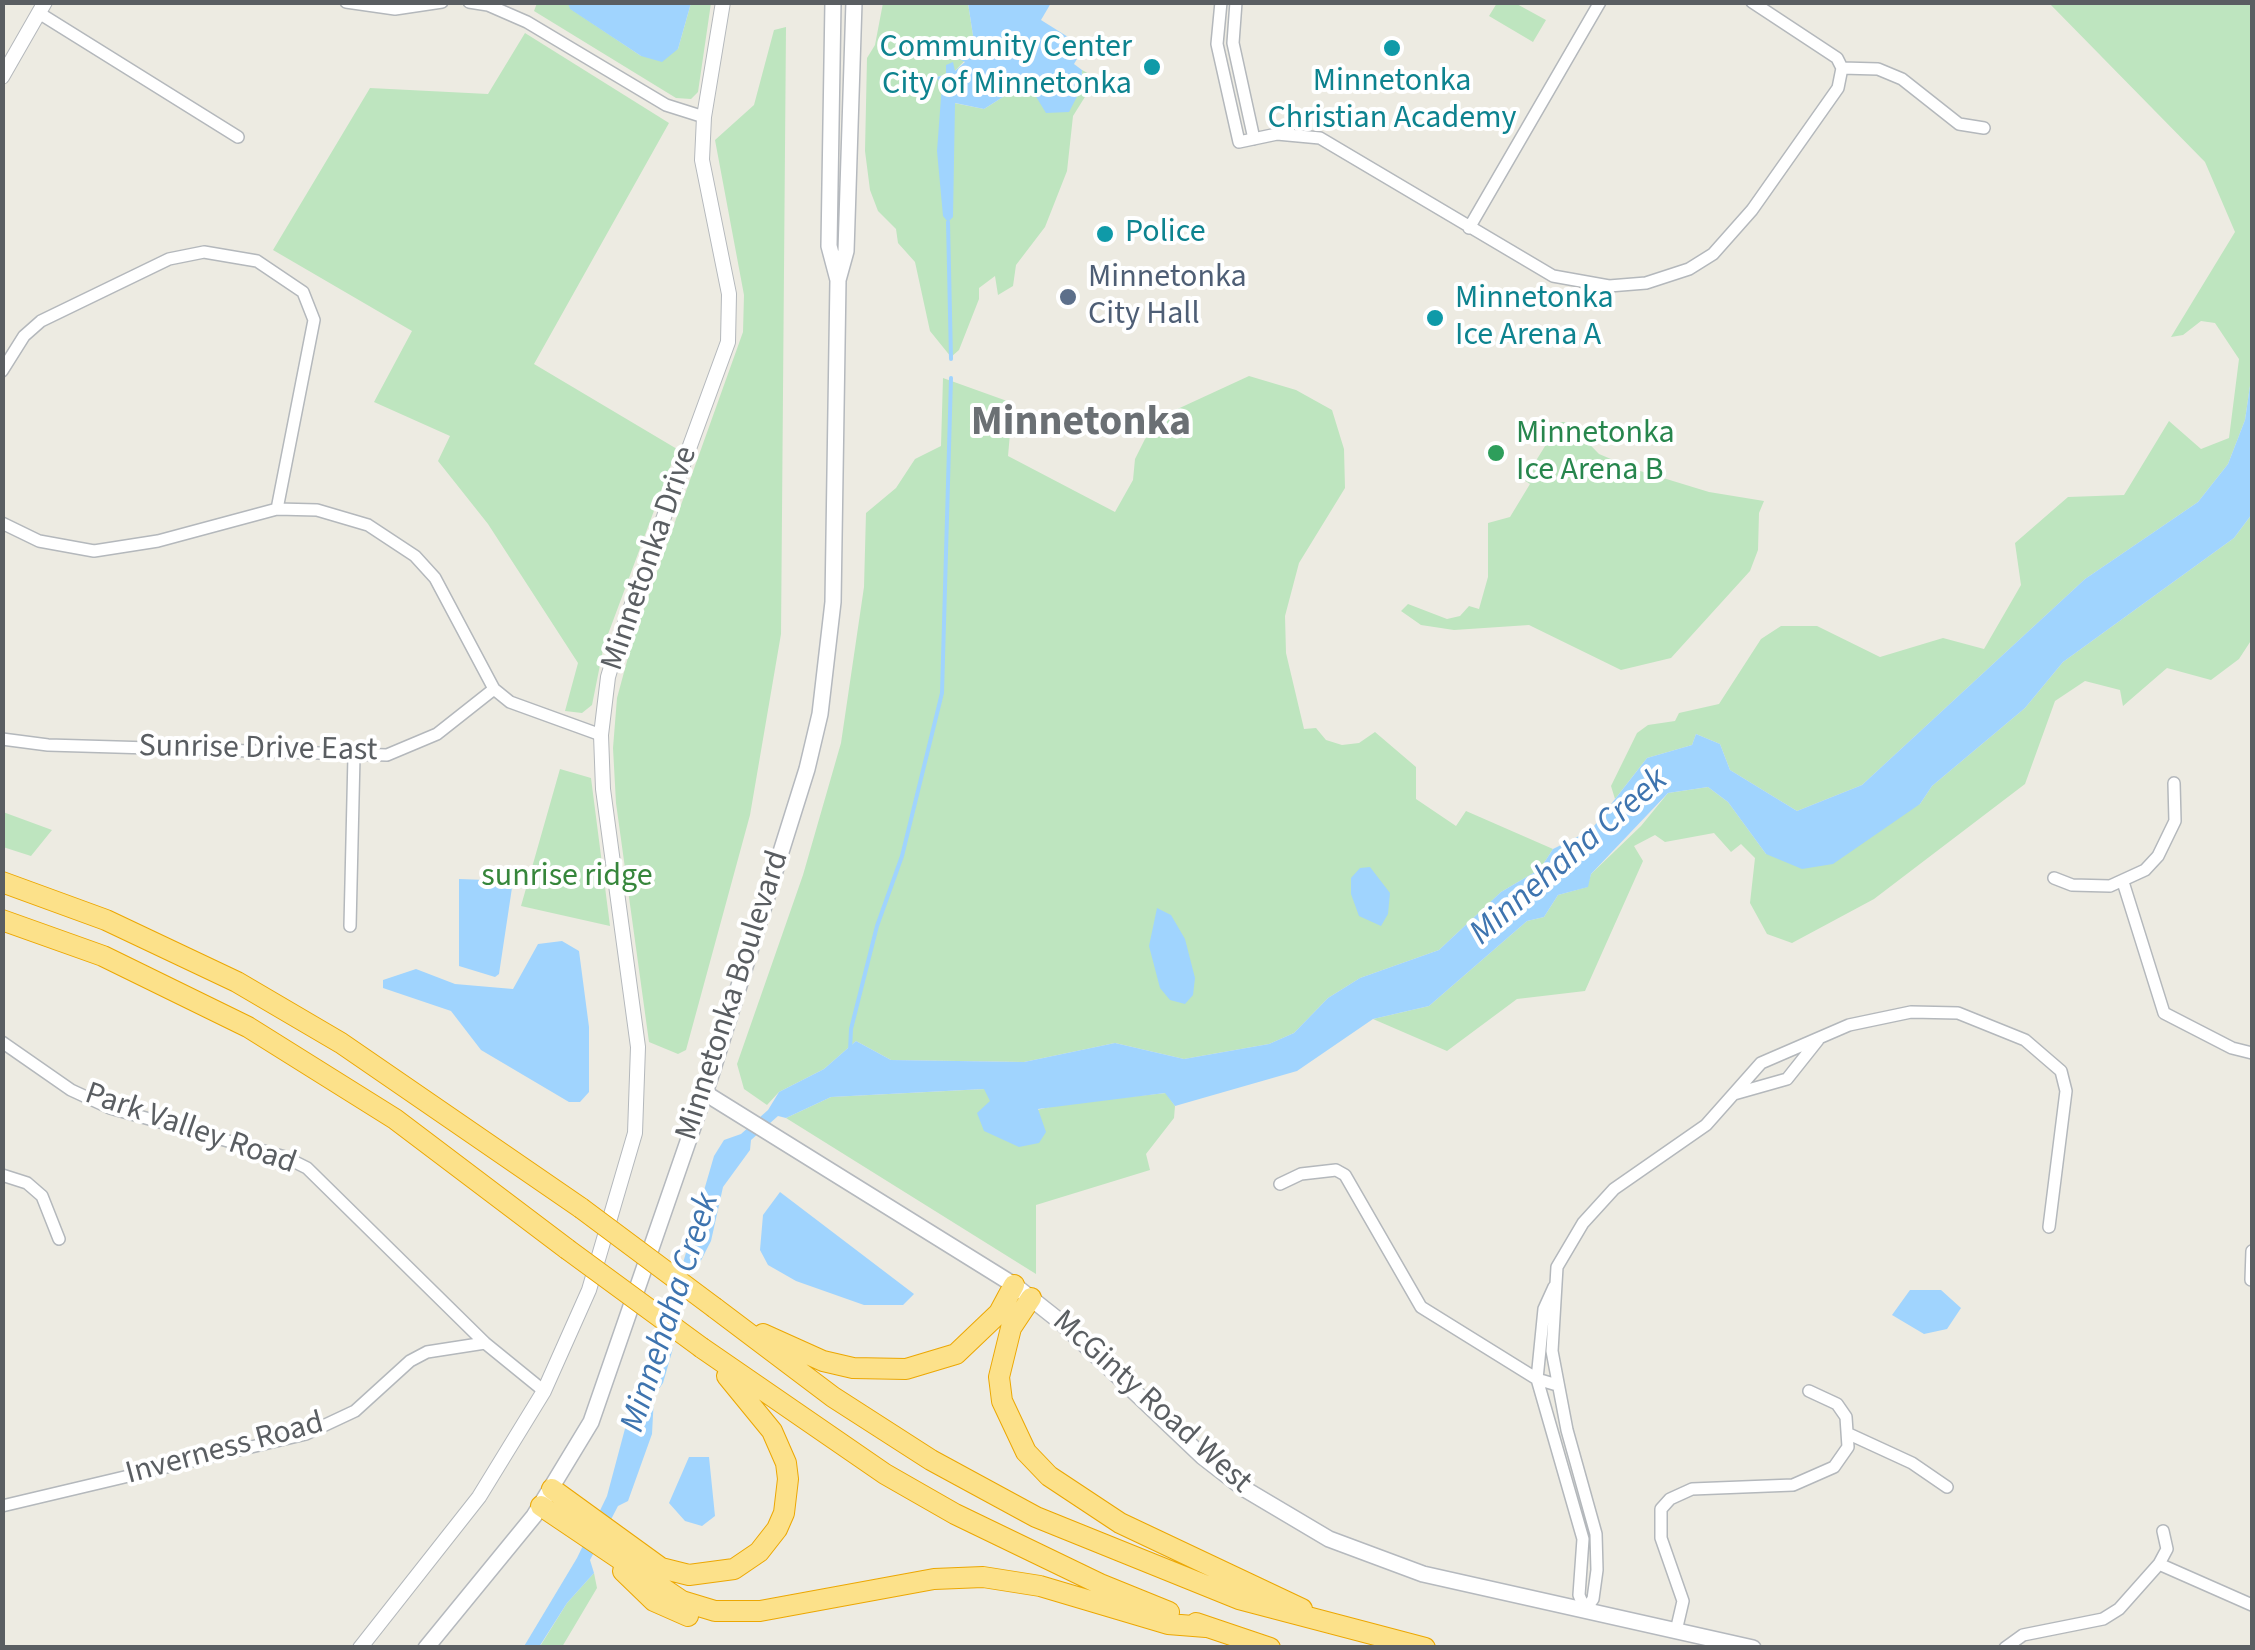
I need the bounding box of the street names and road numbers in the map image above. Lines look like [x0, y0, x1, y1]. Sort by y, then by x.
street label: Minnetonka Drive [595, 442, 707, 676]
street label: Sunrise Drive East [138, 729, 378, 771]
street label: Minnetonka Boulevard [669, 847, 799, 1145]
street label: Park Valley Road [80, 1076, 300, 1184]
street label: McGinty Road West [1043, 1303, 1259, 1503]
street label: Inverness Road [122, 1405, 328, 1495]

